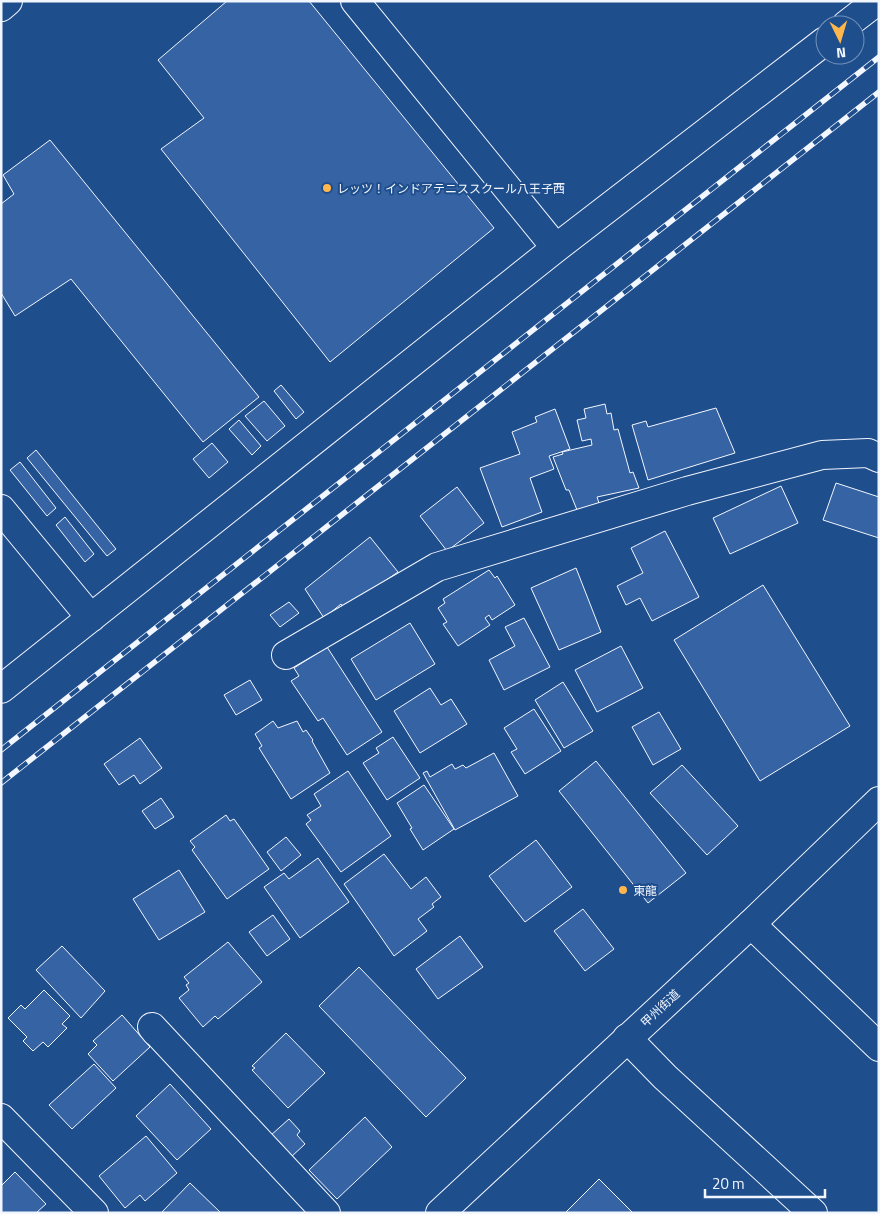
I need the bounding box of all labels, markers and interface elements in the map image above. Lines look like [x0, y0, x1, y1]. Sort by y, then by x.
north arrow [815, 15, 865, 65]
text: N [835, 43, 847, 64]
place label: レッツ！インドアテニススクール八王子西 [337, 179, 565, 198]
marker: レッツ！インドアテニススクール八王子西 [321, 182, 333, 194]
place label: 東龍 [633, 881, 657, 900]
marker: 東龍 [617, 884, 629, 896]
street label: 甲州街道 [636, 985, 684, 1031]
scale bar [705, 1166, 825, 1198]
text: 20 m [712, 1172, 745, 1195]

